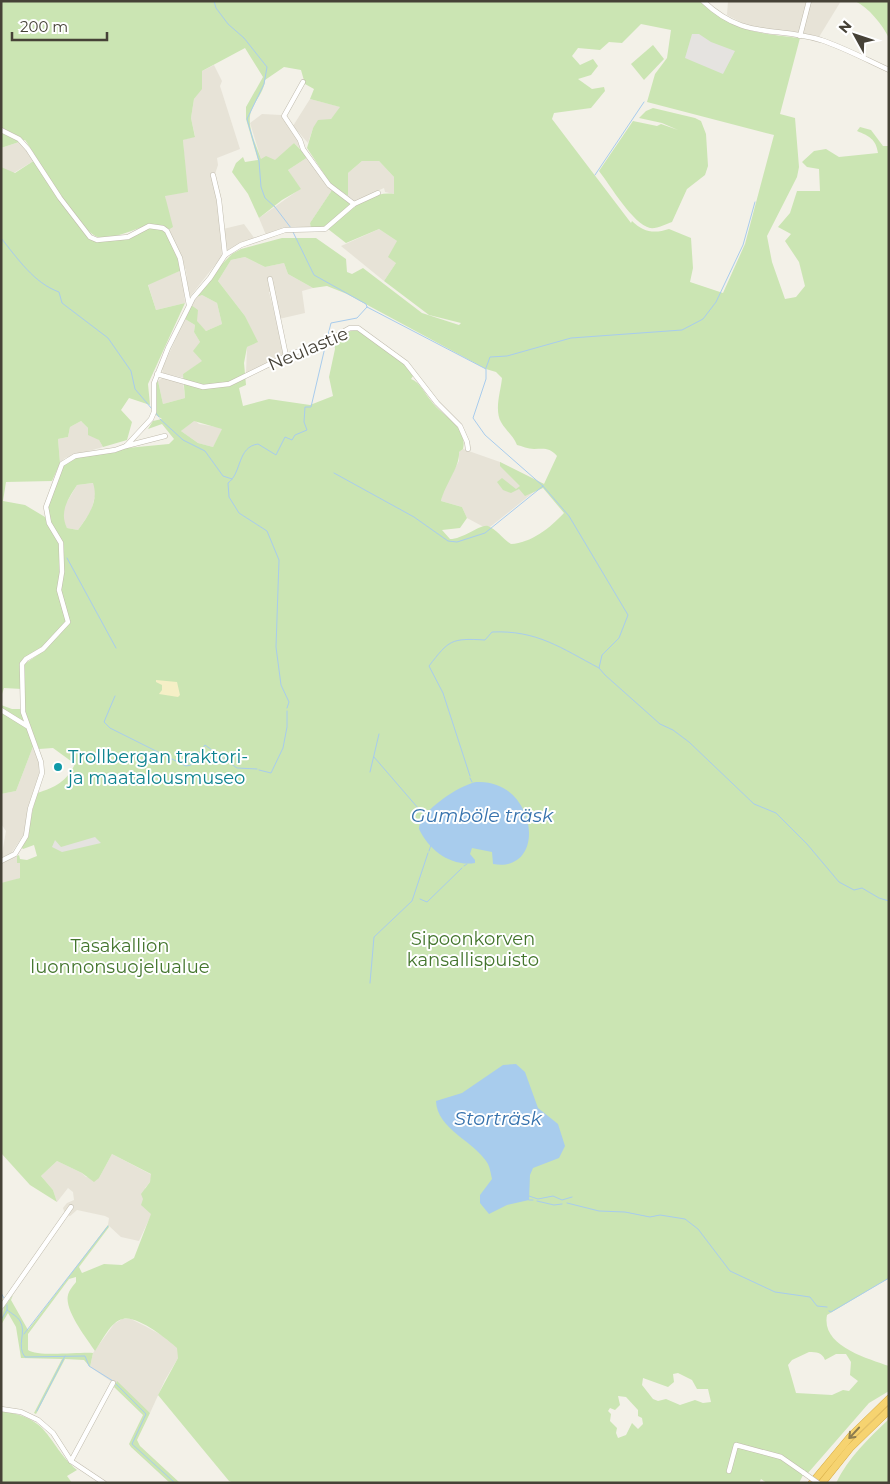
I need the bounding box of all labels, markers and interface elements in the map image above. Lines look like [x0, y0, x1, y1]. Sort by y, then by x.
scale bar [12, 10, 108, 42]
north arrow [830, 10, 880, 60]
text: 200 m [20, 17, 68, 36]
text: N [835, 17, 856, 37]
street label: Neulastie [265, 322, 351, 376]
place label: Trollbergan traktori- ja maatalousmuseo [66, 746, 248, 789]
marker: Trollbergan traktori- ja maatalousmuseo [52, 761, 64, 773]
water label: Gumböle träsk [411, 804, 554, 827]
park label: Sipoonkorven kansallispuisto [407, 928, 539, 971]
park label: Tasakallion luonnonsuojelualue [30, 935, 210, 978]
water label: Storträsk [454, 1107, 542, 1130]
one-way arrow [847, 1427, 860, 1439]

